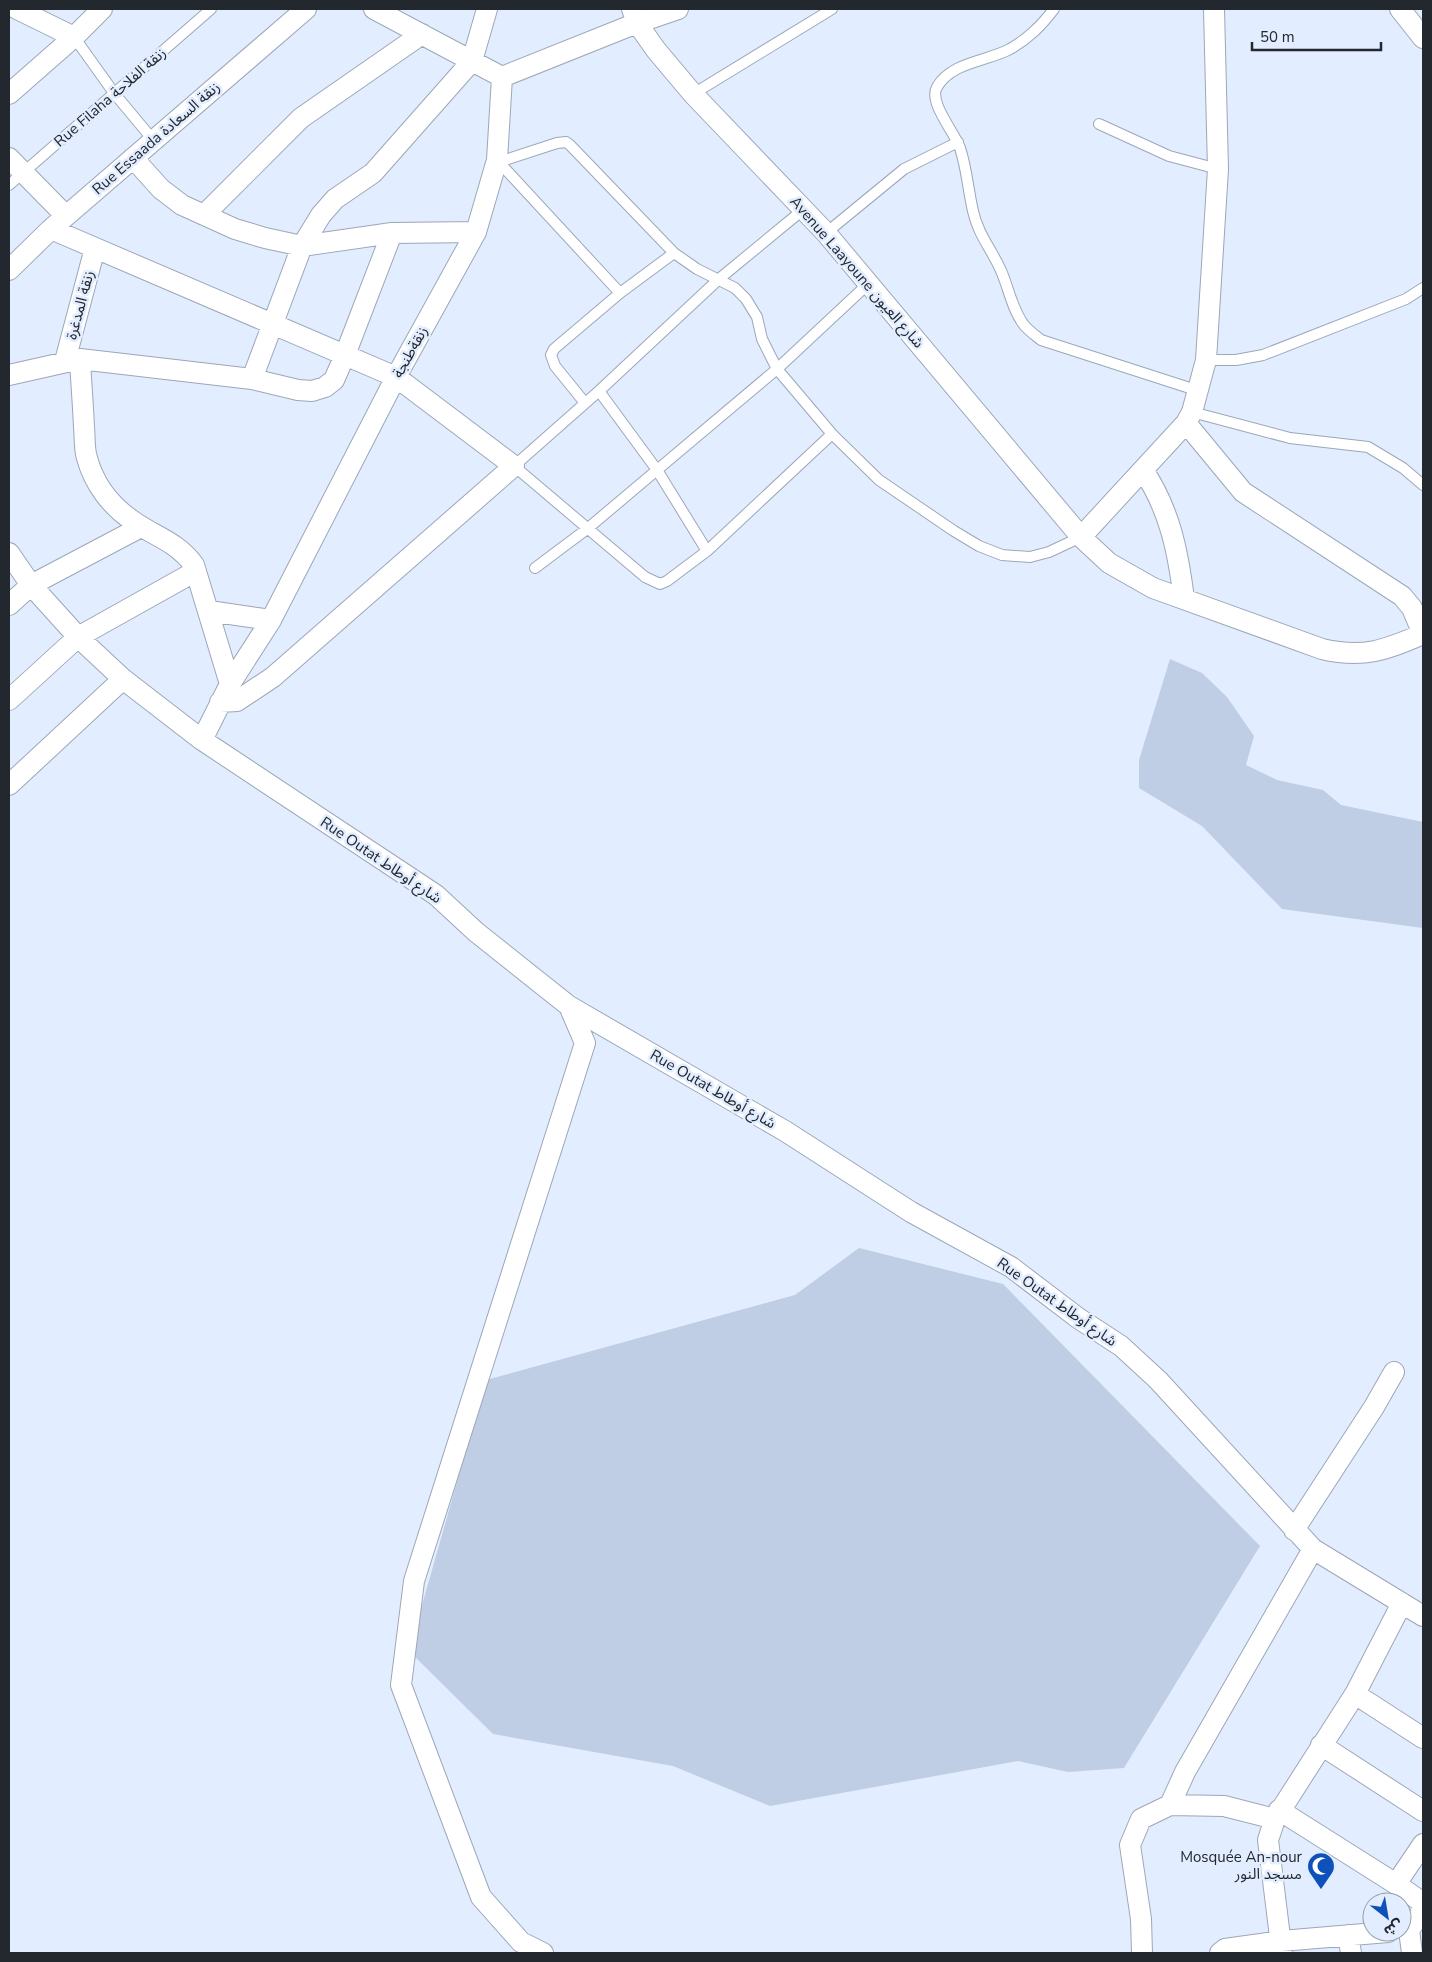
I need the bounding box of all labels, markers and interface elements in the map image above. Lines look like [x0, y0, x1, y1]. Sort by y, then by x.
scale bar [1252, 20, 1381, 52]
text: 50 m [1260, 27, 1295, 47]
street label: Rue Filaha زنقة الفلاحة [50, 43, 170, 151]
street label: Rue Essaada زنقة السعادة [88, 77, 224, 199]
street label: Avenue Laayoune شارع العيون [784, 192, 929, 354]
street label: زنقة المدغرة [61, 268, 99, 342]
street label: زنقةطنجة [388, 323, 432, 381]
street label: Rue Outat شارع أوطاط [315, 812, 446, 910]
street label: Rue Outat شارع أوطاط [645, 1045, 780, 1135]
street label: Rue Outat شارع أوطاط [992, 1253, 1121, 1353]
place label: Mosquée An-nour مسجد النور [1180, 1847, 1303, 1884]
mosque icon: Mosquée An-nour مسجد النور [1306, 1851, 1336, 1890]
north arrow [1362, 1892, 1412, 1942]
text: ش [1380, 1915, 1407, 1941]

